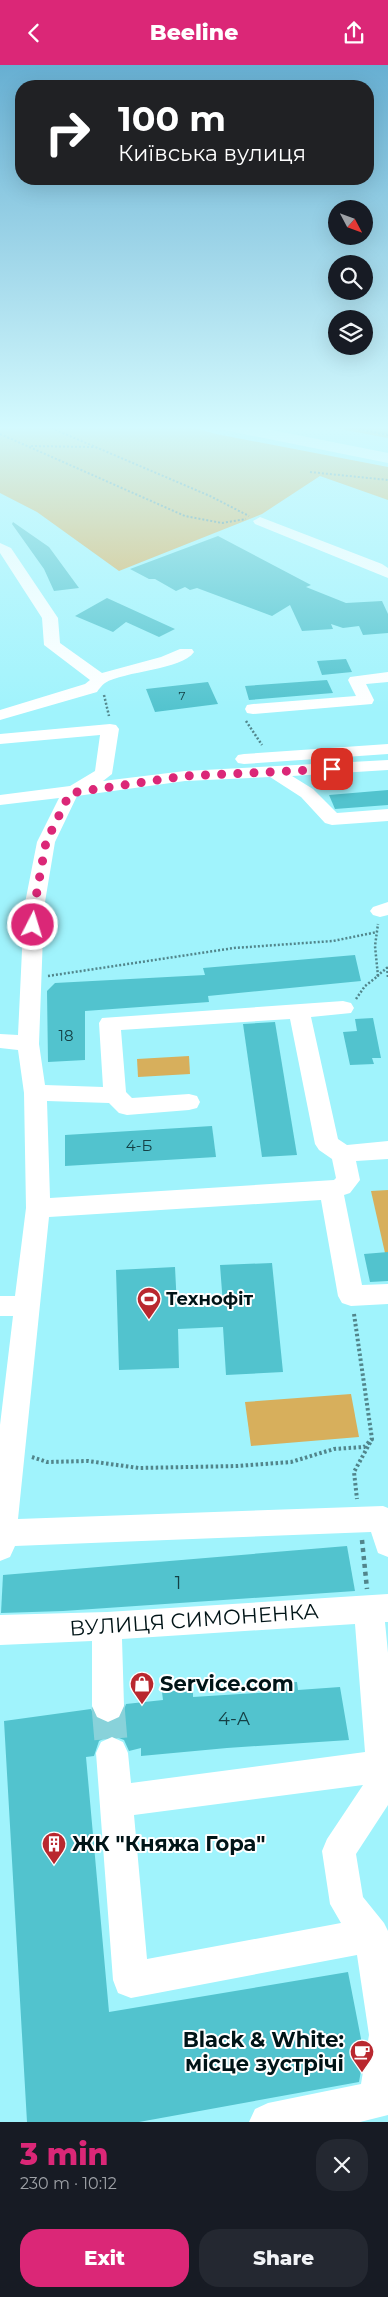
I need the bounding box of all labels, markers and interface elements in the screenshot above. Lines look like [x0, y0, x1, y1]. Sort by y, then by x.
icon: back [20, 19, 48, 47]
text: Beeline [150, 19, 238, 46]
icon: share [340, 19, 368, 47]
text: 100 m [118, 97, 226, 140]
icon: right [35, 100, 100, 165]
text: Київська вулиця [118, 140, 306, 167]
north arrow [328, 200, 372, 245]
map controls [328, 200, 373, 355]
button: search [328, 255, 373, 300]
button: layers [328, 310, 373, 355]
house number: 7 [178, 688, 186, 703]
pin [311, 748, 353, 790]
icon: arrive [318, 755, 346, 783]
position arrow [6, 898, 58, 950]
house number: 18 [59, 1026, 74, 1045]
house number: 4-Б [126, 1136, 152, 1155]
sports icon: Технофіт [136, 1286, 162, 1320]
place label: Технофіт [166, 1288, 253, 1310]
house number: 1 [175, 1572, 181, 1594]
street label: ВУЛИЦЯ СИМОНЕНКА [68, 1598, 320, 1641]
shop icon: Service.com [129, 1671, 155, 1705]
place label: Service.com [160, 1671, 294, 1696]
house number: 4-А [218, 1708, 251, 1730]
building icon: ЖК "Княжа Гора" [41, 1831, 67, 1865]
place label: ЖК "Княжа Гора" [72, 1831, 265, 1856]
place label: Black & White: місце зустрічі [183, 2027, 344, 2076]
cafe icon: Black & White: місце зустрічі [349, 2039, 375, 2073]
text: 3 min [20, 2136, 108, 2173]
button: close [316, 2139, 368, 2191]
text: 230 m · 10:12 [20, 2174, 117, 2193]
button: Exit [20, 2229, 189, 2287]
button: Share [199, 2229, 368, 2287]

